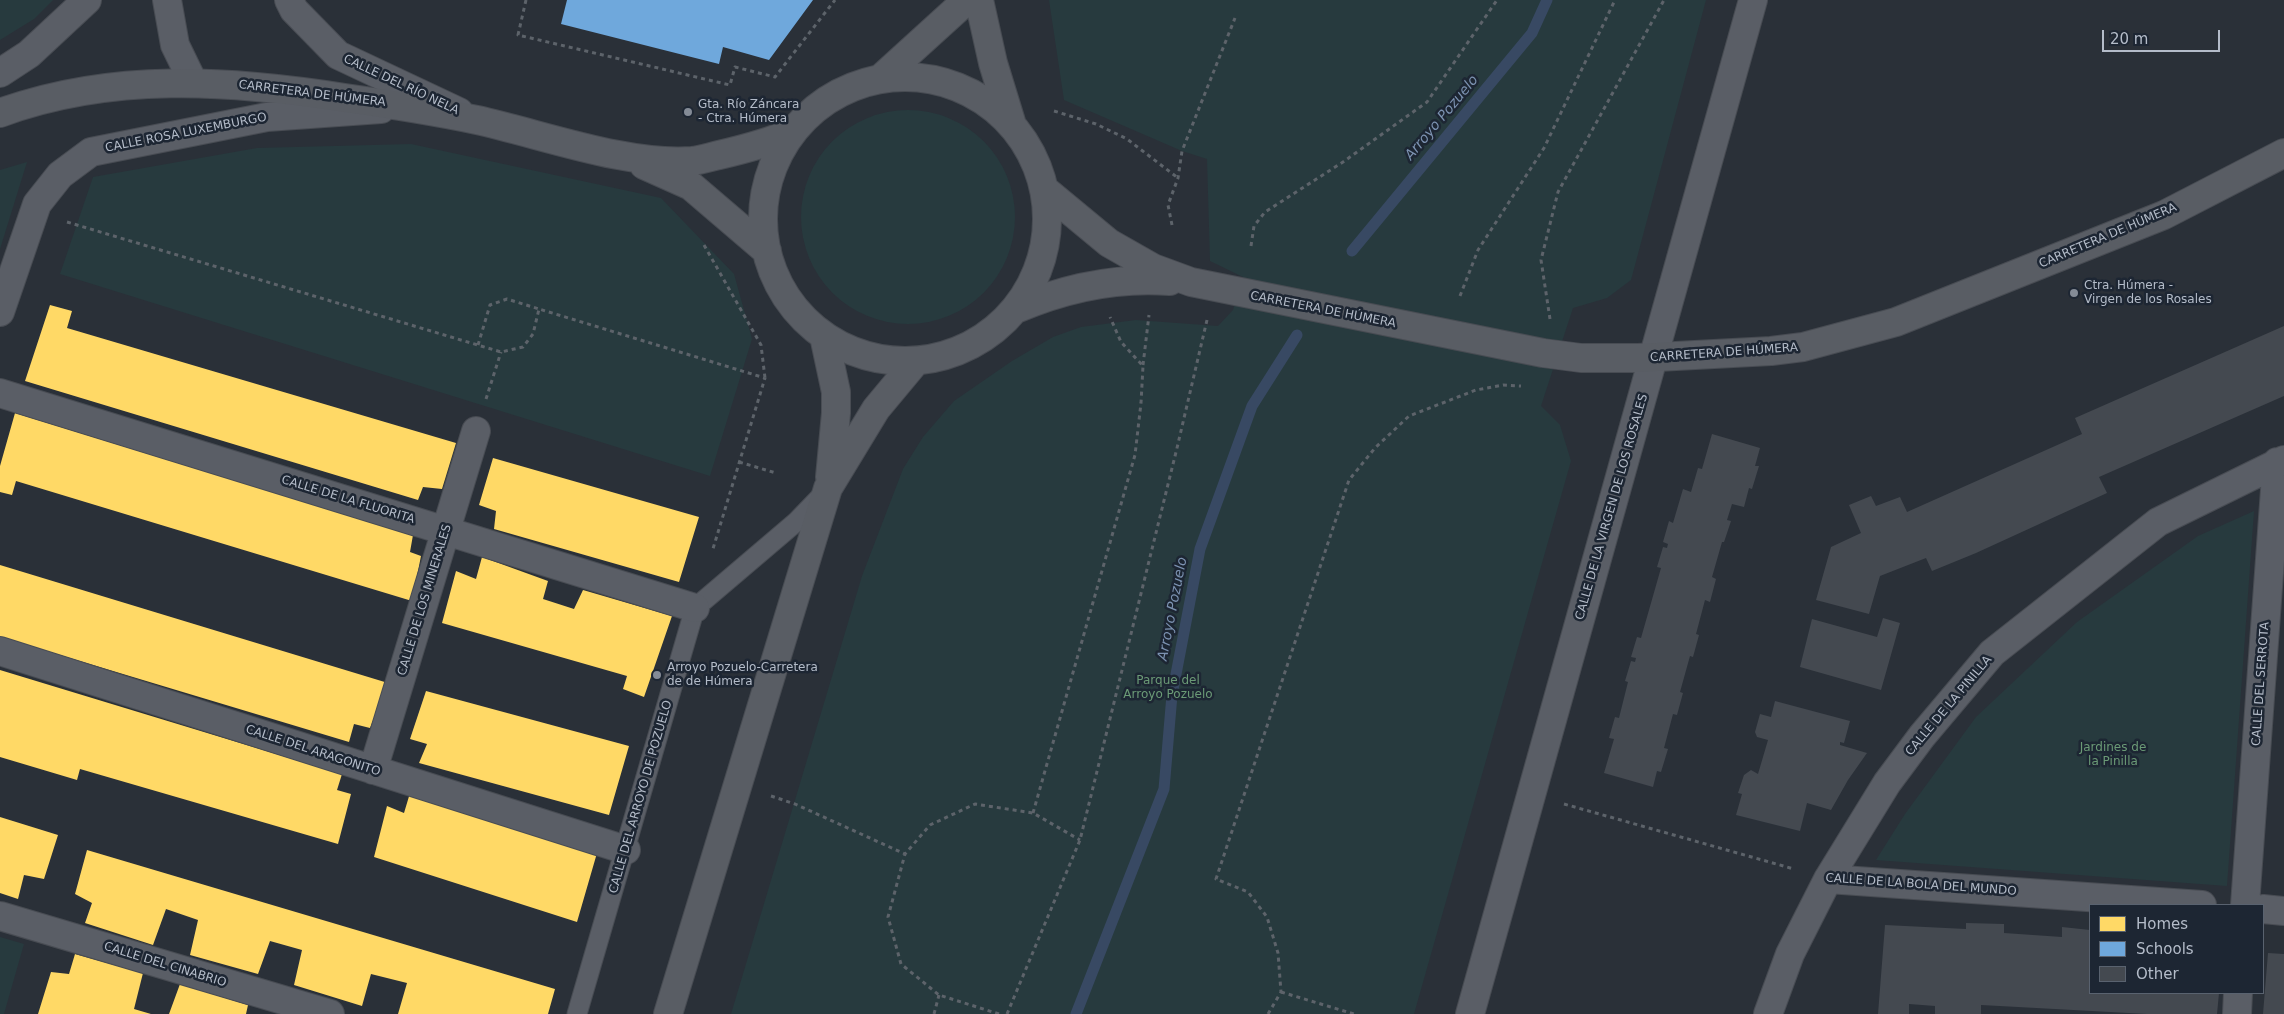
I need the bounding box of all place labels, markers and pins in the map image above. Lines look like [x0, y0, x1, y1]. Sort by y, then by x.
place label: Gta. Río Záncara - Ctra. Húmera [698, 98, 799, 126]
marker: Gta. Río Záncara - Ctra. Húmera [682, 106, 694, 118]
place label: Ctra. Húmera - Virgen de los Rosales [2084, 279, 2212, 307]
marker: Ctra. Húmera - Virgen de los Rosales [2068, 287, 2080, 299]
place label: Arroyo Pozuelo-Carretera de de Húmera [667, 661, 818, 689]
marker: Arroyo Pozuelo-Carretera de de Húmera [651, 669, 663, 681]

